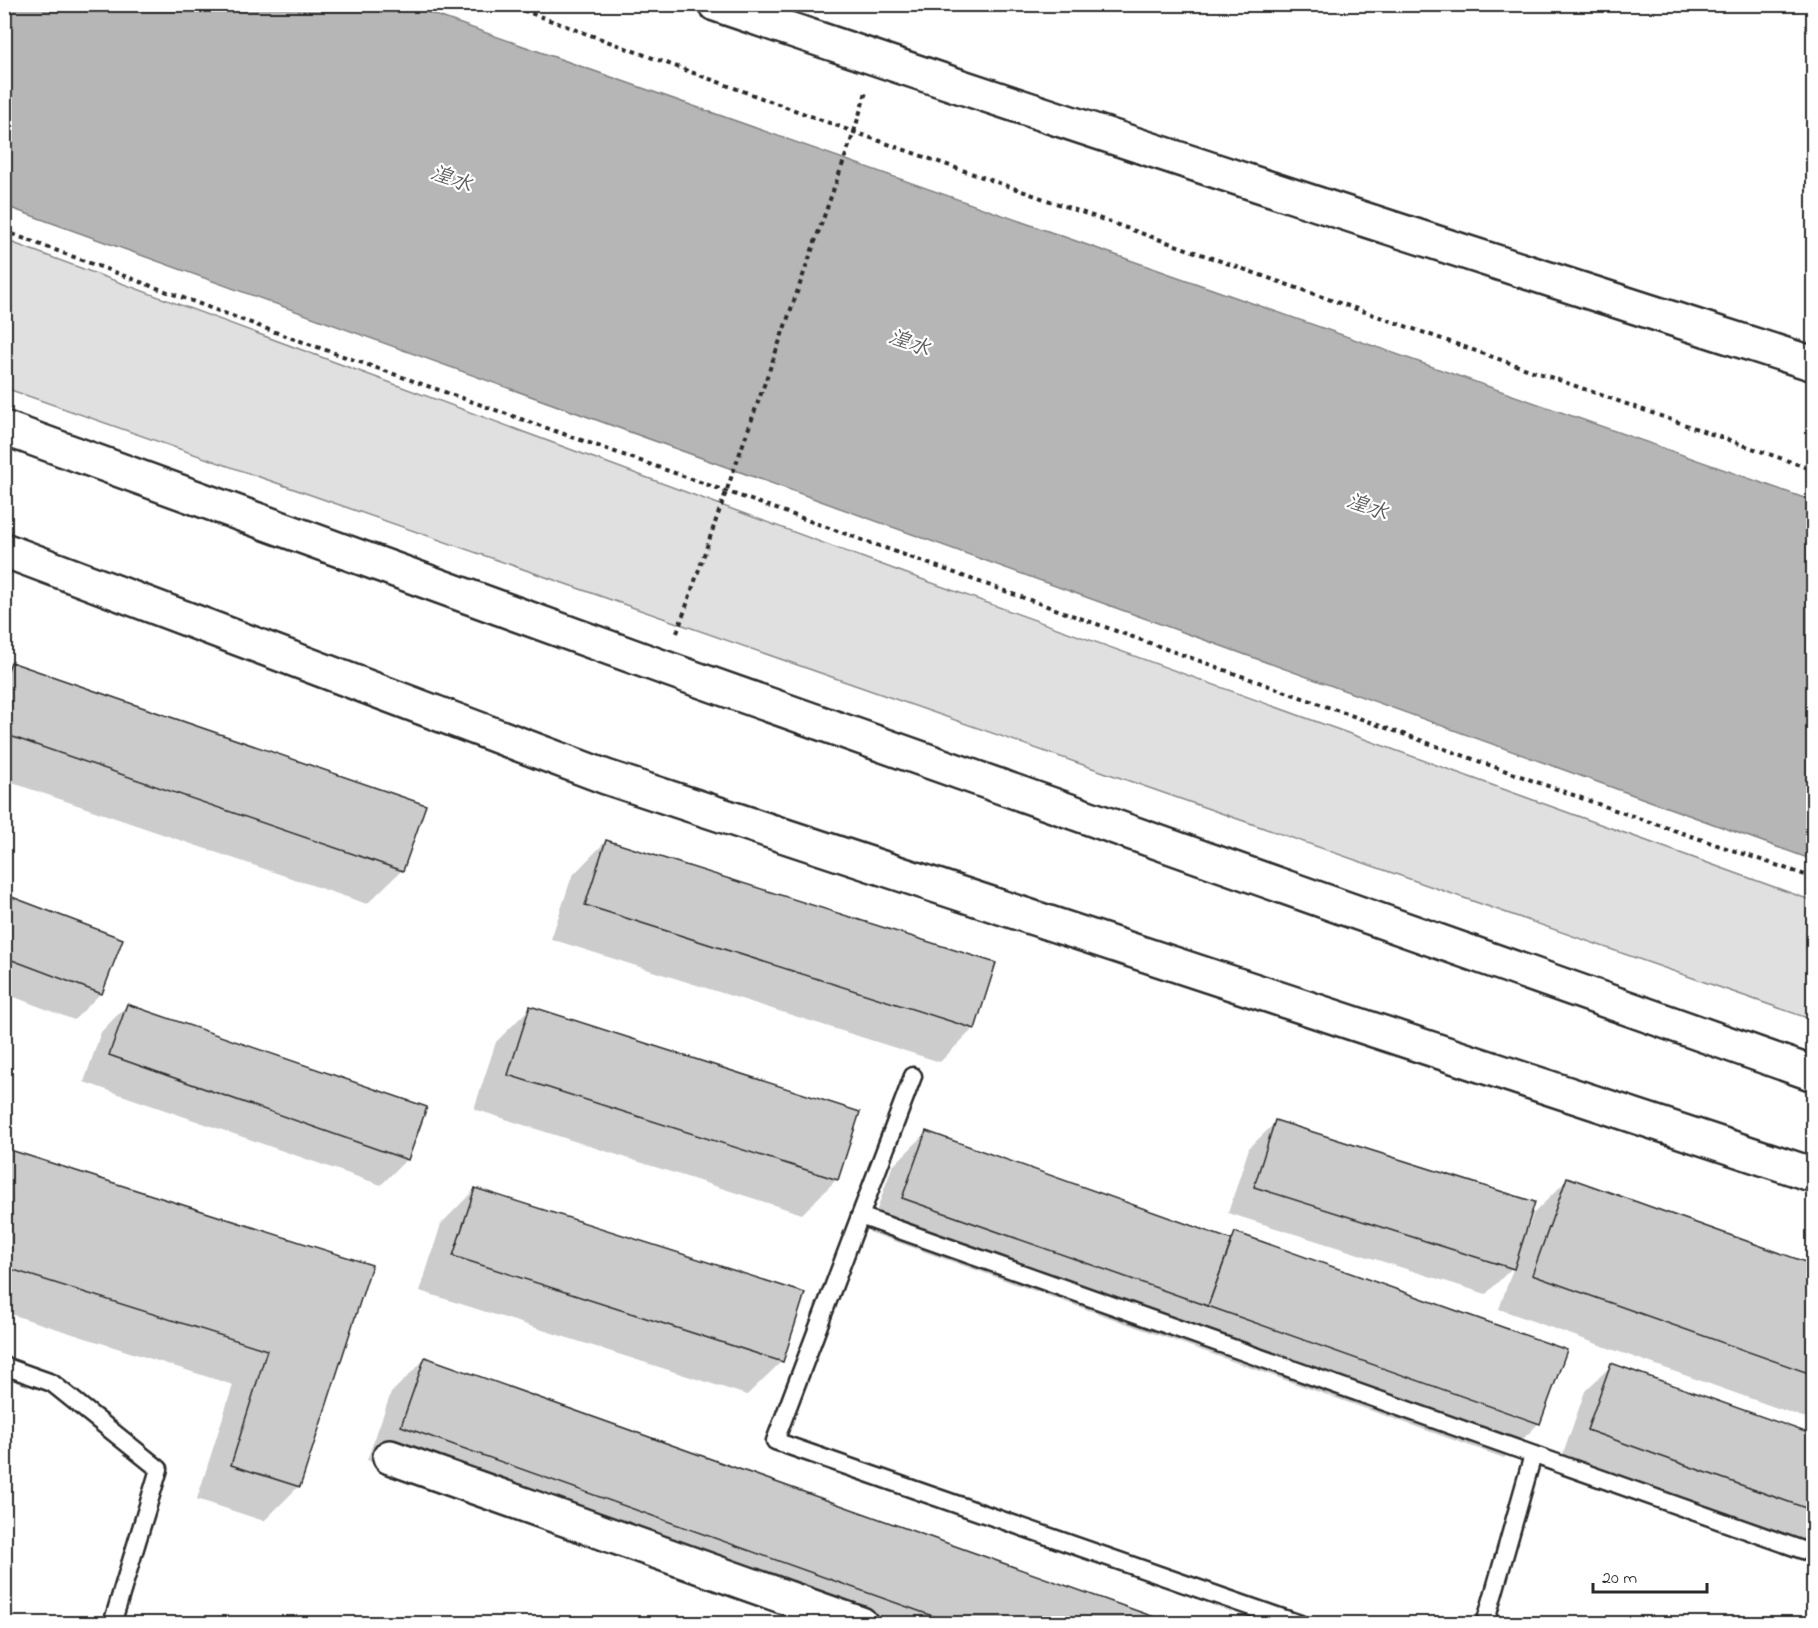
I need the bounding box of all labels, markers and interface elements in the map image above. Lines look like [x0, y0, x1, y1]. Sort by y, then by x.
water label: 湟水 [426, 159, 477, 202]
water label: 湟水 [884, 323, 935, 366]
water label: 湟水 [1342, 487, 1393, 530]
scale bar [1593, 1556, 1707, 1594]
text: 20 m [1602, 1566, 1637, 1592]

